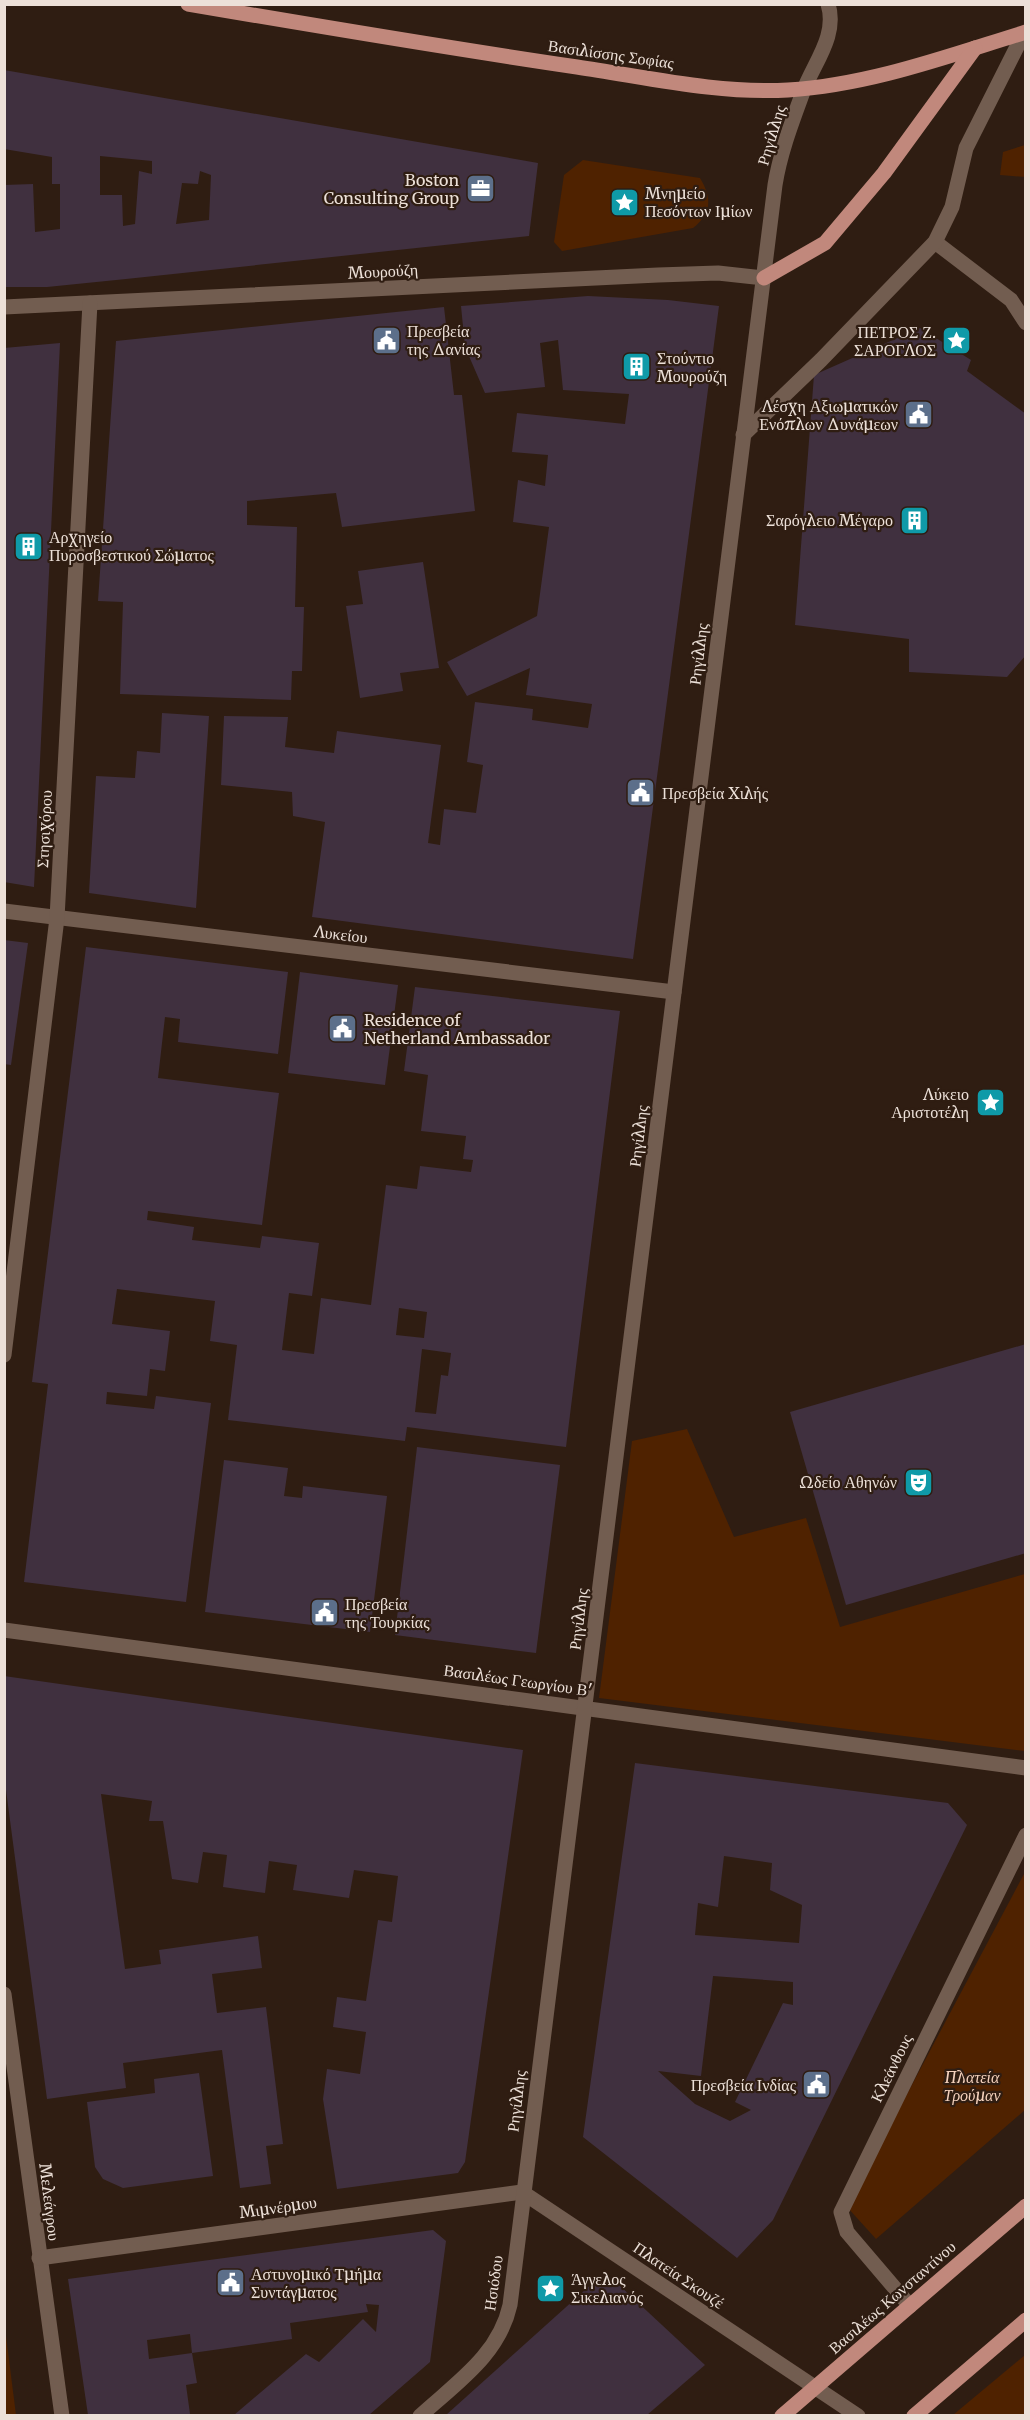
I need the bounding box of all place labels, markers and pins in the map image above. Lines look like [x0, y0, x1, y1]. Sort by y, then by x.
place label: Boston Consulting Group [324, 170, 459, 208]
office icon: Boston Consulting Group [464, 173, 496, 205]
place label: Μνημείο Πεσόντων Ιμίων [645, 183, 753, 221]
place icon: Μνημείο Πεσόντων Ιμίων [608, 186, 640, 218]
place label: Πρεσβεία της Δανίας [407, 321, 481, 359]
place label: ΠΕΤΡΟΣ Ζ. ΣΑΡΟΓΛΟΣ [854, 322, 936, 360]
public building icon: Πρεσβεία της Δανίας [370, 324, 402, 356]
place icon: ΠΕΤΡΟΣ Ζ. ΣΑΡΟΓΛΟΣ [941, 325, 973, 357]
place label: Στούντιο Μουρούζη [657, 348, 727, 386]
building icon: Στούντιο Μουρούζη [620, 351, 652, 383]
place label: Λέσχη Αξιωματικών Ενόπλων Δυνάμεων [759, 396, 898, 434]
public building icon: Λέσχη Αξιωματικών Ενόπλων Δυνάμεων [903, 399, 935, 431]
building icon: Σαρόγλειο Μέγαρο [898, 504, 930, 536]
place label: Σαρόγλειο Μέγαρο [766, 510, 893, 530]
place label: Αρχηγείο Πυροσβεστικού Σώματος [49, 527, 214, 565]
building icon: Αρχηγείο Πυροσβεστικού Σώματος [12, 530, 44, 562]
public building icon: Πρεσβεία Χιλής [625, 777, 657, 809]
place label: Πρεσβεία Χιλής [662, 783, 769, 803]
place label: Residence of Netherland Ambassador [364, 1010, 550, 1048]
public building icon: Residence of Netherland Ambassador [327, 1013, 359, 1045]
place label: Λύκειο Αριστοτέλη [891, 1084, 969, 1122]
place icon: Λύκειο Αριστοτέλη [974, 1087, 1006, 1119]
theatre icon: Ωδείο Αθηνών [902, 1466, 934, 1498]
place label: Ωδείο Αθηνών [799, 1472, 897, 1492]
place label: Πρεσβεία της Τουρκίας [345, 1594, 430, 1632]
public building icon: Πρεσβεία της Τουρκίας [308, 1597, 340, 1629]
public building icon: Πρεσβεία Ινδίας [801, 2069, 833, 2101]
place label: Πρεσβεία Ινδίας [691, 2075, 797, 2095]
place label: Αστυνομικό Τμήμα Συντάγματος [251, 2264, 382, 2302]
public building icon: Αστυνομικό Τμήμα Συντάγματος [214, 2267, 246, 2299]
place label: Άγγελος Σικελιανός [571, 2269, 644, 2307]
place icon: Άγγελος Σικελιανός [534, 2272, 566, 2304]

